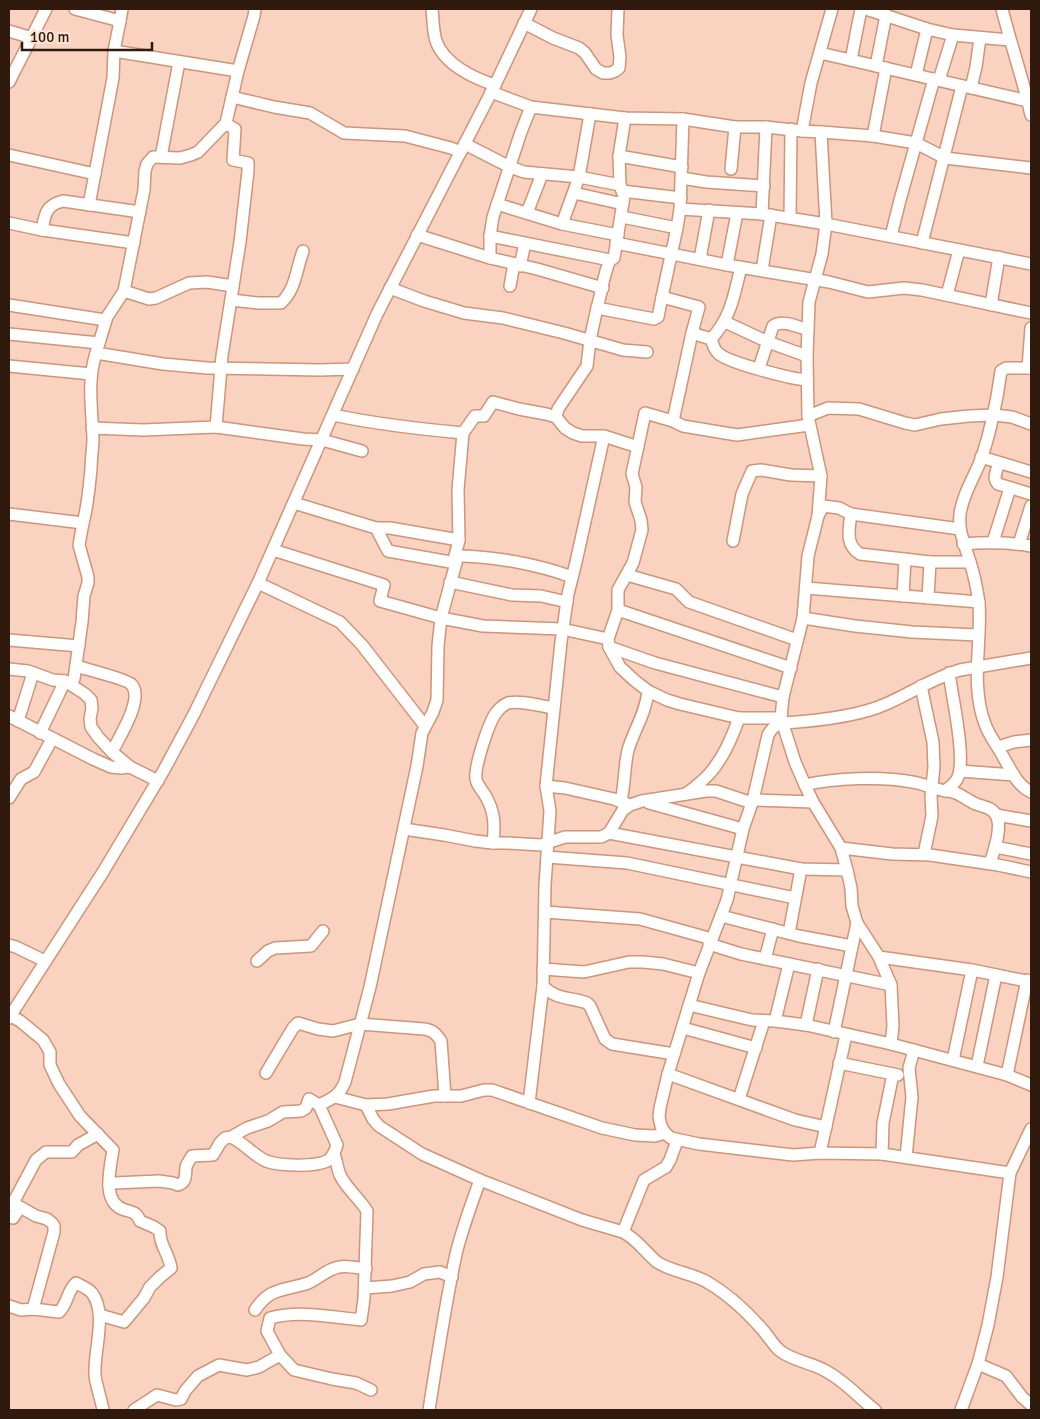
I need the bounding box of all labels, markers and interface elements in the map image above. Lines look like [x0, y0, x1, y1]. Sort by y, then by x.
scale bar [22, 20, 152, 52]
text: 100 m [30, 28, 70, 46]

